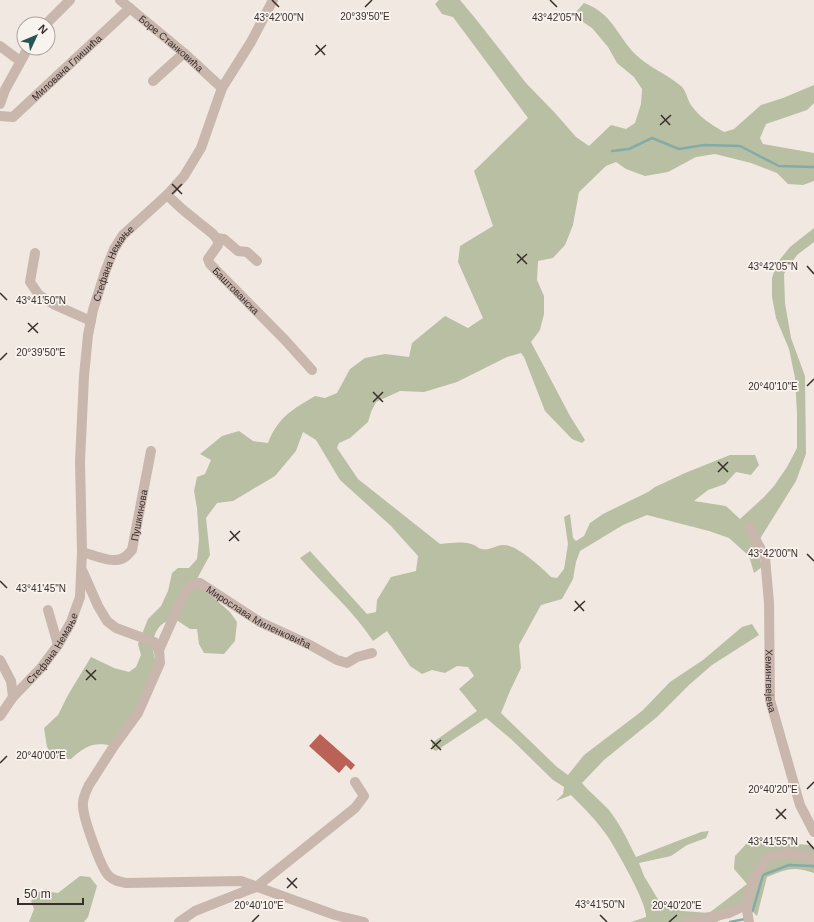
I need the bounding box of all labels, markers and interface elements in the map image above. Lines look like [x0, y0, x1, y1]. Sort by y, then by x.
text: 20°39'50"E [340, 11, 390, 22]
text: 43°42'00"N [254, 12, 304, 23]
text: 43°42'05"N [532, 12, 582, 23]
street label: Боре Станковића [137, 13, 206, 74]
north arrow [16, 16, 56, 56]
text: N [36, 22, 50, 36]
street label: Милована Глишића [29, 32, 104, 102]
street label: Стефана Немање [91, 223, 136, 303]
text: 43°42'05"N [748, 261, 798, 272]
street label: Баштованска [211, 265, 262, 317]
text: 43°41'50"N [16, 295, 66, 306]
text: 20°39'50"E [16, 347, 66, 358]
text: 20°40'10"E [748, 381, 798, 392]
street label: Пушкинова [128, 488, 149, 542]
text: 43°42'00"N [748, 548, 798, 559]
text: 43°41'45"N [16, 583, 66, 594]
street label: Мирослава Миленковића [205, 583, 313, 650]
street label: Стефана Немање [24, 611, 80, 686]
street label: Хемингвејева [764, 649, 779, 714]
text: 20°40'00"E [16, 750, 66, 761]
text: 20°40'20"E [748, 784, 798, 795]
text: 43°41'55"N [748, 836, 798, 847]
scale bar [18, 880, 83, 906]
text: 50 m [24, 887, 51, 901]
text: 43°41'50"N [575, 899, 625, 910]
text: 20°40'10"E [234, 900, 284, 911]
text: 20°40'20"E [652, 900, 702, 911]

